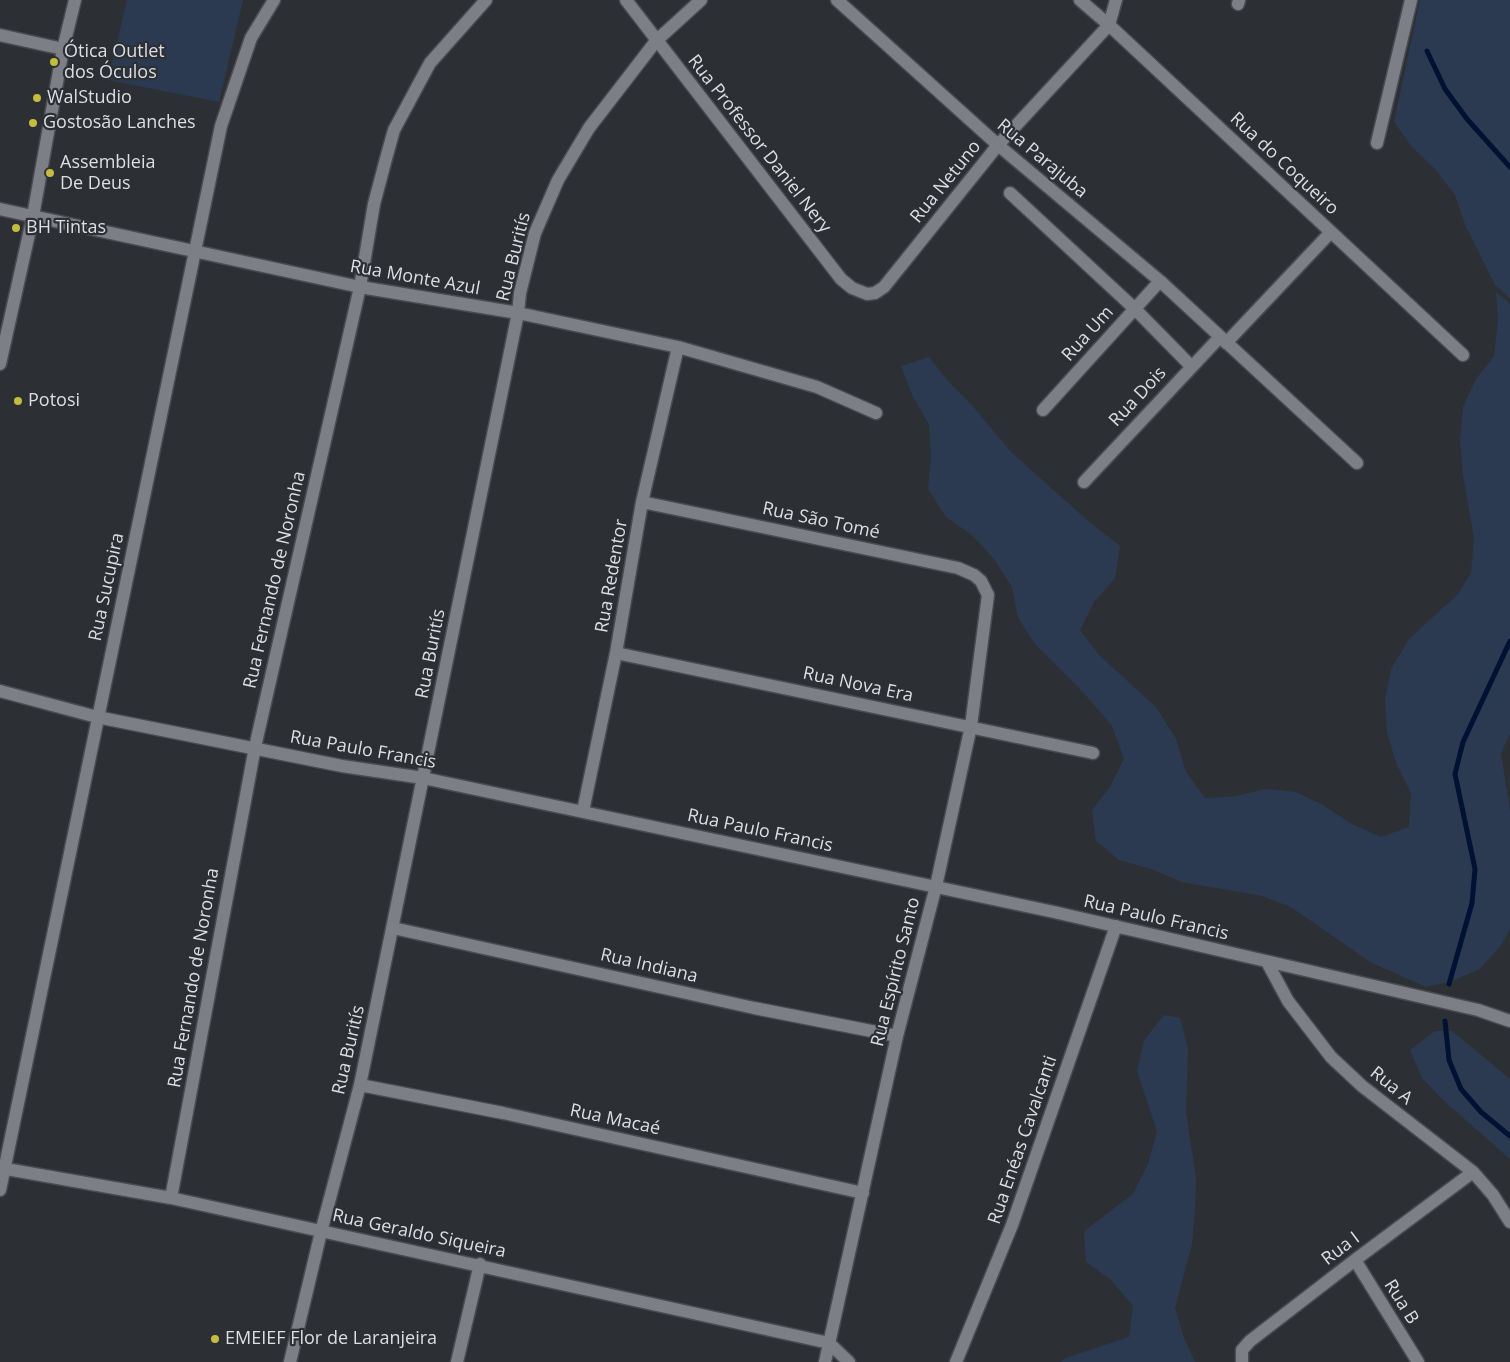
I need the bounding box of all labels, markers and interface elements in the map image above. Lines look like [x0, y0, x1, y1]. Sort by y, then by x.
place label: Ótica Outlet dos Óculos [64, 41, 165, 84]
street label: Rua Professor Daniel Nery [683, 51, 835, 237]
marker: Ótica Outlet dos Óculos [48, 56, 60, 68]
place label: WalStudio [47, 87, 132, 109]
marker: WalStudio [31, 92, 43, 104]
street label: Rua do Coqueiro [1225, 108, 1343, 220]
place label: Gostosão Lanches [43, 112, 196, 134]
street label: Rua Parajuba [992, 115, 1092, 203]
marker: Gostosão Lanches [27, 117, 39, 129]
street label: Rua Netuno [906, 136, 986, 228]
place label: Assembleia De Deus [60, 152, 156, 194]
marker: Assembleia De Deus [44, 167, 56, 179]
street label: Rua Buritís [493, 210, 535, 304]
place label: BH Tintas [26, 217, 106, 239]
marker: BH Tintas [10, 222, 22, 234]
street label: Rua Monte Azul [348, 256, 482, 300]
street label: Rua Um [1058, 302, 1118, 366]
street label: Rua Dois [1105, 363, 1171, 431]
place label: Potosi [28, 390, 80, 412]
marker: Potosi [12, 395, 24, 407]
street label: Rua Fernando de Noronha [239, 469, 311, 691]
street label: Rua São Tomé [760, 498, 882, 544]
street label: Rua Redentor [591, 518, 633, 634]
street label: Rua Sucupira [85, 531, 129, 643]
street label: Rua Buritís [412, 607, 450, 701]
street label: Rua Nova Era [801, 663, 915, 707]
street label: Rua Paulo Francis [288, 726, 438, 774]
street label: Rua Paulo Francis [685, 805, 835, 857]
street label: Rua Fernando de Noronha [164, 867, 224, 1089]
street label: Rua Paulo Francis [1081, 891, 1231, 945]
street label: Rua Espírito Santo [867, 895, 925, 1049]
street label: Rua Indiana [598, 944, 700, 988]
street label: Rua Buritís [328, 1003, 370, 1097]
street label: Rua Enéas Cavalcanti [984, 1053, 1062, 1227]
street label: Rua A [1365, 1062, 1417, 1110]
street label: Rua Macaé [568, 1100, 662, 1140]
street label: Rua Geraldo Siqueira [330, 1205, 508, 1263]
street label: Rua I [1318, 1228, 1364, 1270]
street label: Rua B [1379, 1276, 1423, 1328]
place label: EMEIEF Flor de Laranjeira [225, 1328, 437, 1350]
marker: EMEIEF Flor de Laranjeira [209, 1333, 221, 1345]

